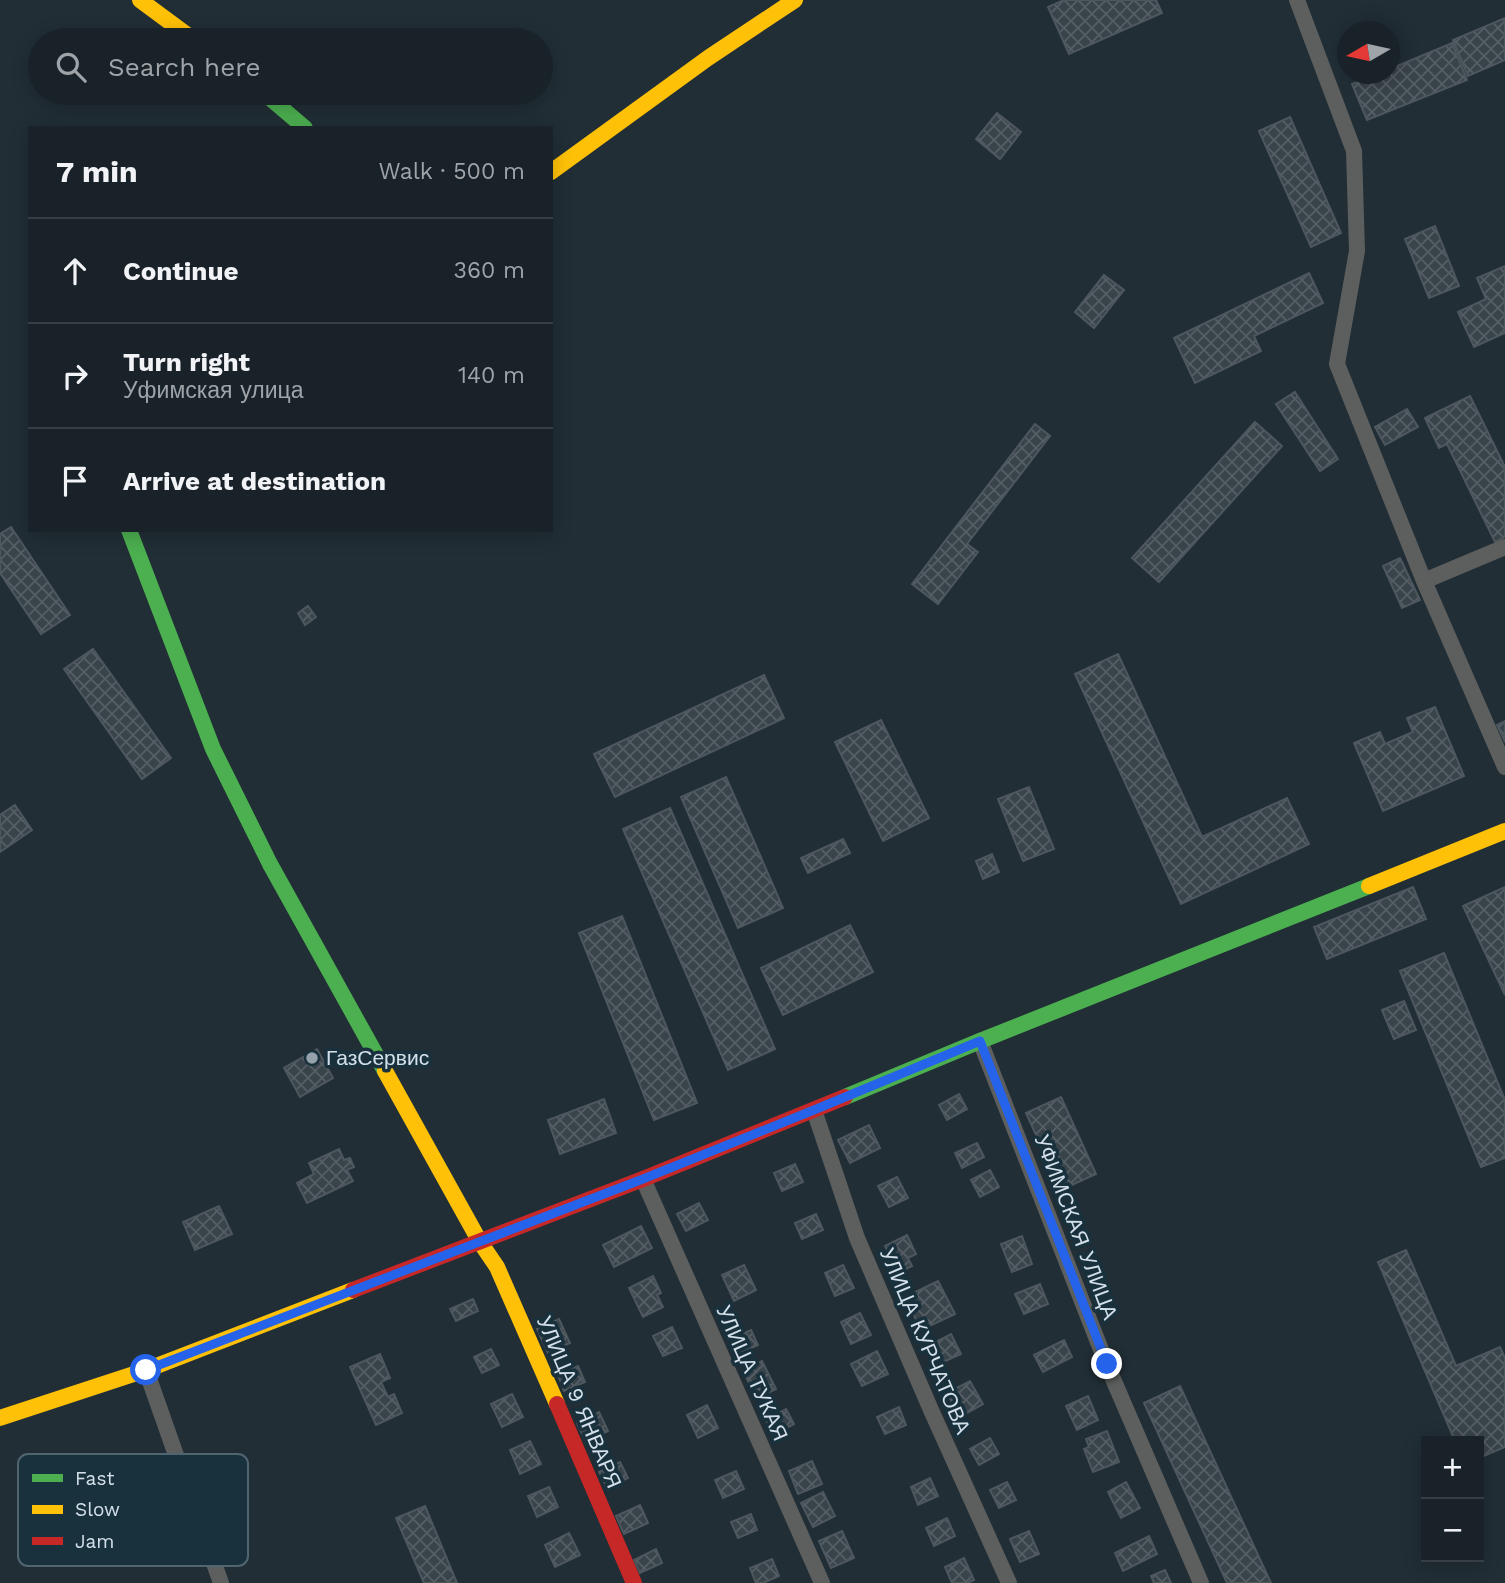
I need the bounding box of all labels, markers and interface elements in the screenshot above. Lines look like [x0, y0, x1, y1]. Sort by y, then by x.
north arrow [1337, 21, 1400, 84]
search box [28, 28, 553, 105]
icon: search [52, 48, 90, 86]
text: Search here [108, 52, 260, 82]
text: 7 min [56, 154, 138, 189]
text: Walk · 500 m [379, 158, 525, 185]
icon: ahead [56, 252, 94, 290]
text: Continue [123, 256, 239, 286]
text: 360 m [454, 257, 525, 284]
text: Turn right [123, 347, 250, 377]
icon: right [56, 357, 94, 395]
text: 140 m [458, 362, 525, 389]
text: Уфимская улица [123, 377, 304, 404]
icon: arrive [56, 462, 94, 500]
text: Arrive at destination [123, 466, 386, 496]
place label: ГазСервис [326, 1045, 429, 1070]
marker: ГазСервис [304, 1050, 320, 1066]
street label: УФИМСКАЯ УЛИЦА [1030, 1131, 1123, 1323]
street label: УЛИЦА КУРЧАТОВА [875, 1244, 976, 1438]
street label: УЛИЦА ТУКАЯ [711, 1301, 794, 1444]
street label: УЛИЦА 9 ЯНВАРЯ [532, 1312, 627, 1492]
route end [1091, 1348, 1122, 1379]
route start [130, 1354, 161, 1385]
map controls [1421, 1436, 1484, 1562]
button: + [1421, 1436, 1484, 1499]
legend [18, 1454, 248, 1566]
text: Fast [75, 1467, 114, 1490]
text: Slow [75, 1498, 120, 1521]
button: − [1421, 1499, 1484, 1562]
text: Jam [75, 1530, 114, 1553]

